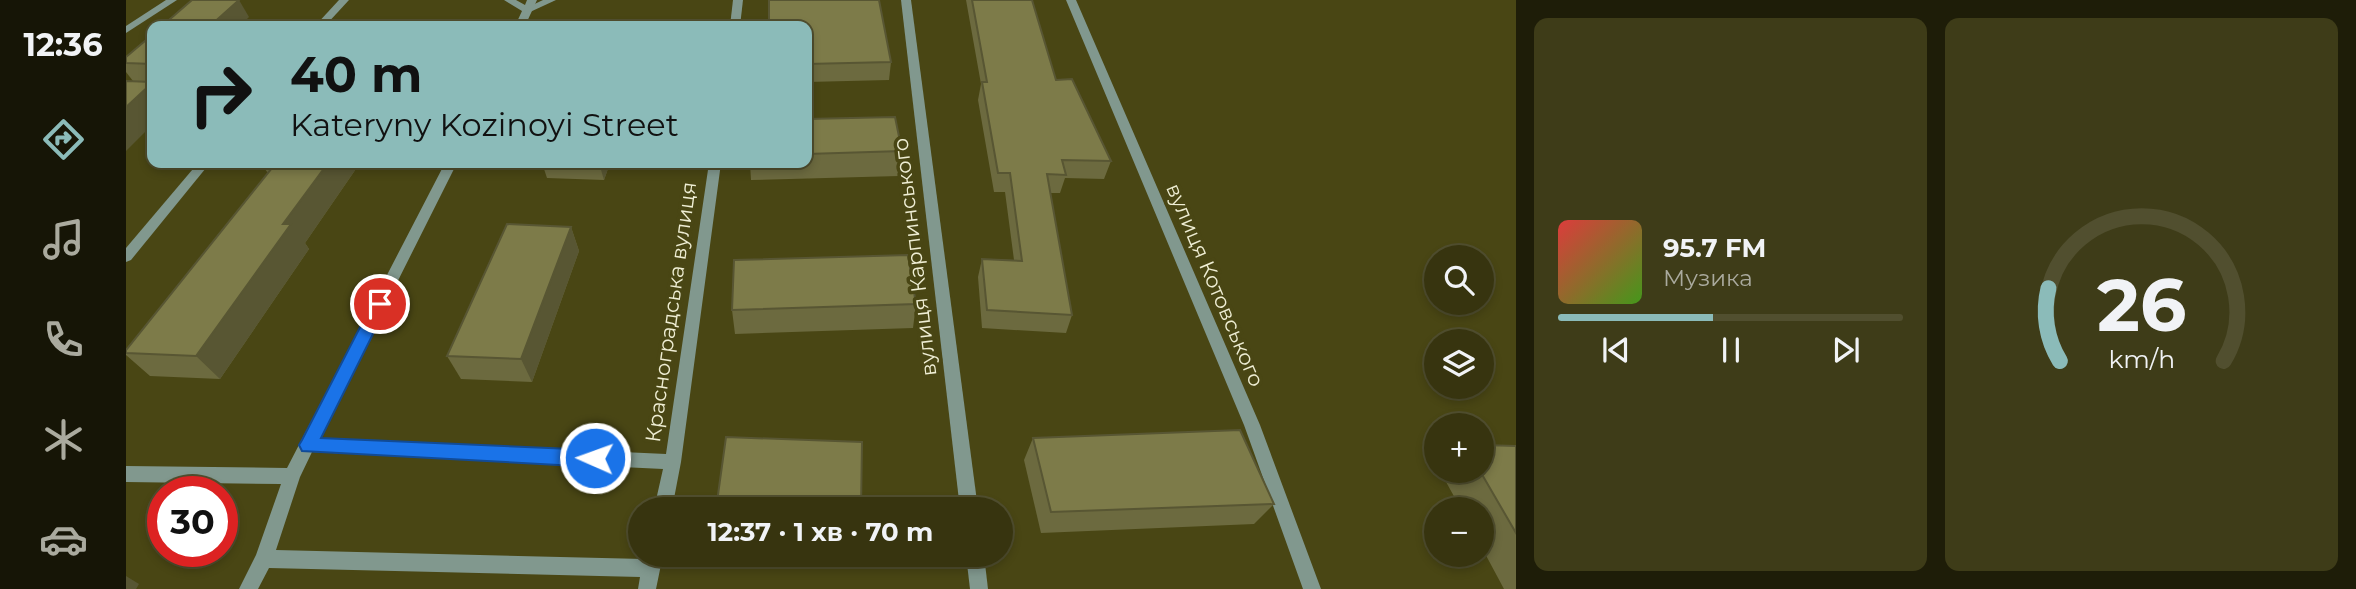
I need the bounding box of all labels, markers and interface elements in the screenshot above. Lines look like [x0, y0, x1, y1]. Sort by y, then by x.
text: 12:36 [23, 25, 103, 64]
text: 40 m [290, 45, 422, 104]
icon: right [175, 49, 266, 140]
text: Kateryny Kozinoyi Street [290, 105, 679, 144]
icon: directions [39, 115, 88, 164]
street label: вулиця Карпинського [887, 137, 942, 378]
street label: вулиця Котовського [1161, 179, 1270, 390]
street label: Красноградська вулиця [640, 180, 701, 444]
icon: music [39, 215, 88, 264]
text: 95.7 FM [1663, 232, 1766, 264]
map controls [1424, 245, 1494, 567]
button: search [1424, 245, 1494, 315]
text: 26 [2097, 261, 2186, 349]
text: Музика [1663, 264, 1753, 292]
pin [350, 274, 410, 334]
icon: arrive [361, 285, 399, 323]
icon: phone [39, 315, 88, 364]
button: layers [1424, 329, 1494, 399]
icon: previous [1597, 331, 1635, 369]
icon: pause [1712, 331, 1750, 369]
icon: next [1827, 331, 1865, 369]
text: km/h [2108, 343, 2175, 373]
button: + [1424, 413, 1494, 483]
icon: climate [39, 415, 88, 464]
position arrow [558, 421, 632, 495]
speed limit sign: 30 [147, 476, 238, 567]
button: − [1424, 497, 1494, 567]
icon: car [39, 515, 88, 564]
text: 12:37 · 1 хв · 70 m [708, 516, 933, 548]

